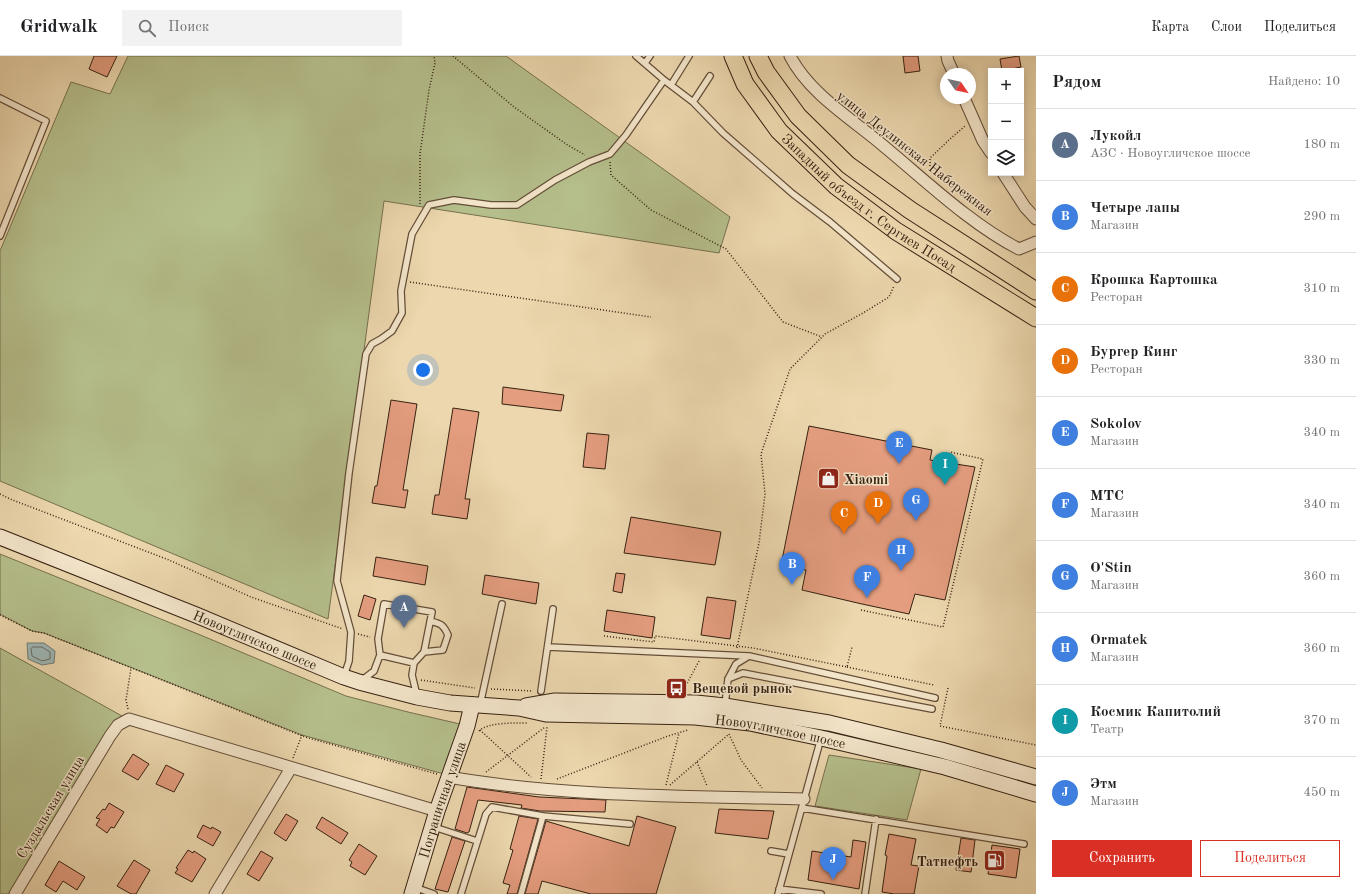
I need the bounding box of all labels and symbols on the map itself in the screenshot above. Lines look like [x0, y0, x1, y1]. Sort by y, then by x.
north arrow [940, 68, 976, 104]
street label: улица Деулинская Набережная [834, 89, 995, 219]
street label: Западный объезд г. Сергиев Посад [779, 132, 958, 275]
your location [413, 360, 433, 380]
pin: E [886, 431, 912, 464]
pin: I [932, 452, 958, 485]
shop icon: Xiaomi [815, 466, 841, 492]
place label: Xiaomi [844, 473, 888, 487]
pin: G [903, 488, 929, 521]
pin: D [865, 491, 891, 524]
pin: C [831, 501, 857, 534]
pin: H [888, 538, 914, 571]
pin: B [779, 552, 805, 585]
pin: F [854, 565, 880, 598]
pin: A [391, 595, 417, 628]
street label: Новоугличское шоссе [191, 609, 319, 673]
bus stop icon: Вещевой рынок [664, 675, 690, 701]
place label: Вещевой рынок [692, 682, 793, 696]
street label: Новоугличское шоссе [714, 713, 847, 751]
street label: Пограничная улица [417, 740, 469, 860]
street label: Суздальская улица [15, 754, 87, 861]
pin: J [820, 847, 846, 880]
fuel station icon: Татнефть [981, 848, 1007, 874]
place label: Татнефть [917, 855, 978, 870]

